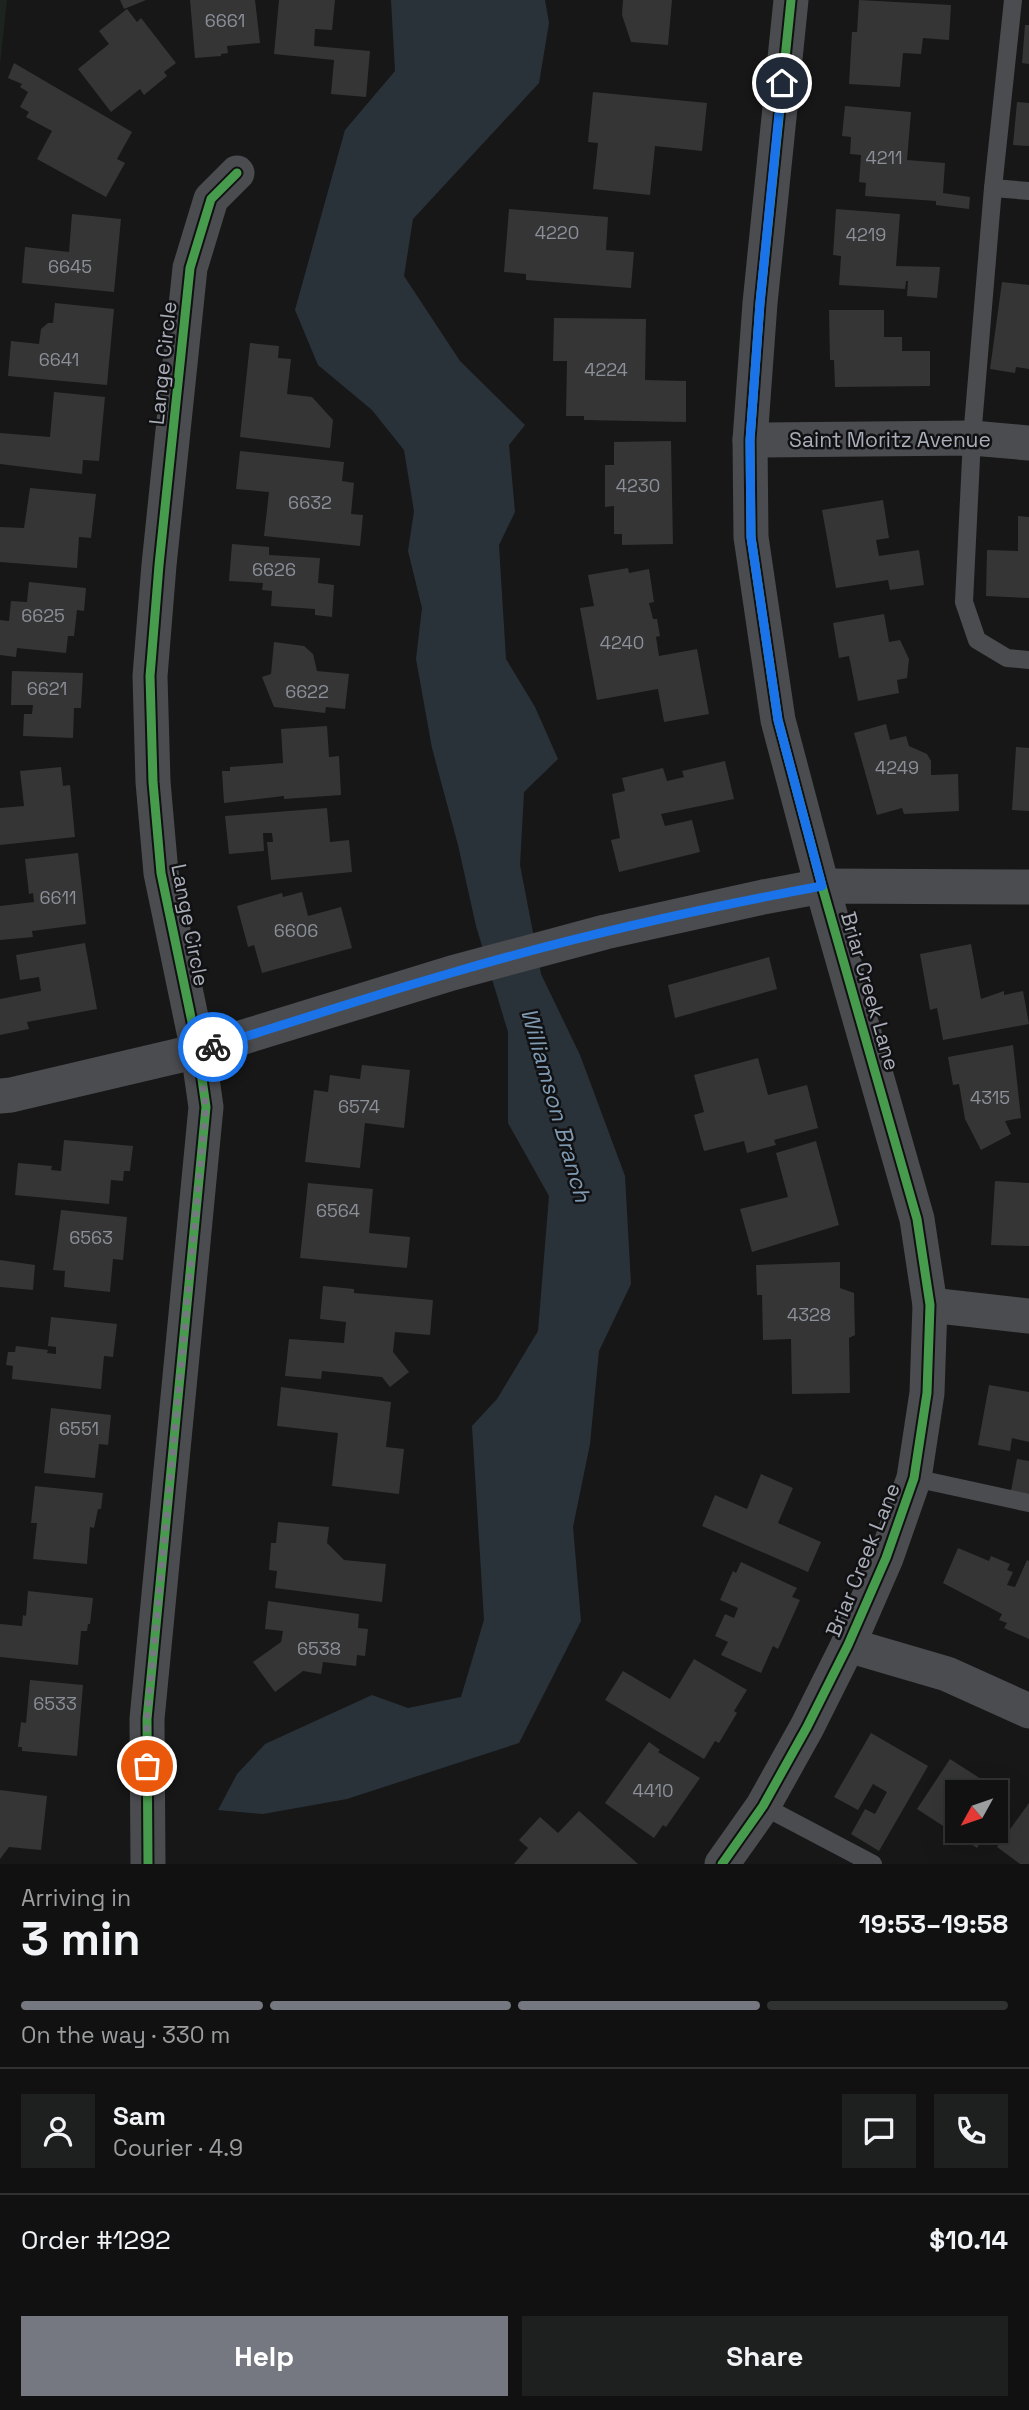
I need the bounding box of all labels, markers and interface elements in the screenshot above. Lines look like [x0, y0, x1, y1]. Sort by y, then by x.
house number: 6661 [205, 9, 245, 32]
pin [752, 53, 812, 113]
icon: home [763, 64, 801, 102]
house number: 4211 [865, 146, 903, 169]
house number: 4220 [535, 221, 579, 244]
house number: 4219 [846, 223, 886, 246]
house number: 6645 [48, 255, 92, 278]
street label: Lange Circle [143, 300, 182, 426]
house number: 6641 [39, 348, 79, 371]
house number: 4224 [584, 358, 628, 381]
street label: Saint Moritz Avenue [789, 426, 991, 453]
house number: 4230 [616, 474, 660, 497]
house number: 6632 [288, 491, 332, 514]
house number: 6626 [252, 558, 296, 581]
house number: 6625 [21, 604, 65, 627]
house number: 4240 [600, 631, 644, 654]
house number: 6621 [27, 677, 67, 700]
house number: 6622 [285, 680, 329, 703]
house number: 4249 [875, 756, 919, 779]
street label: Lange Circle [165, 861, 216, 988]
house number: 6611 [39, 886, 77, 909]
street label: Briar Creek Lane [835, 908, 906, 1073]
house number: 6606 [274, 919, 318, 942]
water label: Williamson Branch [514, 1004, 598, 1206]
courier [178, 1012, 248, 1082]
icon: bike [194, 1028, 232, 1066]
house number: 4315 [970, 1086, 1010, 1109]
house number: 6574 [338, 1095, 380, 1118]
house number: 6564 [316, 1199, 360, 1222]
house number: 6563 [69, 1226, 113, 1249]
house number: 4328 [787, 1303, 831, 1326]
house number: 6551 [59, 1417, 99, 1440]
street label: Briar Creek Lane [819, 1479, 906, 1641]
house number: 6538 [297, 1637, 341, 1660]
house number: 6533 [33, 1692, 77, 1715]
pin [117, 1736, 177, 1796]
icon: bag [128, 1747, 166, 1785]
house number: 4410 [632, 1779, 674, 1802]
north arrow [945, 1780, 1008, 1843]
map controls [945, 1780, 1008, 1843]
text: Arriving in [21, 1883, 131, 1913]
text: 19:53–19:58 [859, 1907, 1008, 1941]
text: 3 min [21, 1910, 141, 1968]
text: On the way · 330 m [21, 2020, 230, 2050]
button: person [21, 2094, 95, 2168]
button: chat [842, 2094, 916, 2168]
button: phone [934, 2094, 1008, 2168]
text: Sam [113, 2099, 166, 2133]
text: Courier · 4.9 [113, 2133, 243, 2163]
text: Order #1292 [21, 2223, 171, 2257]
text: $10.14 [929, 2223, 1008, 2257]
button: Help [21, 2316, 508, 2396]
button: Share [522, 2316, 1008, 2396]

